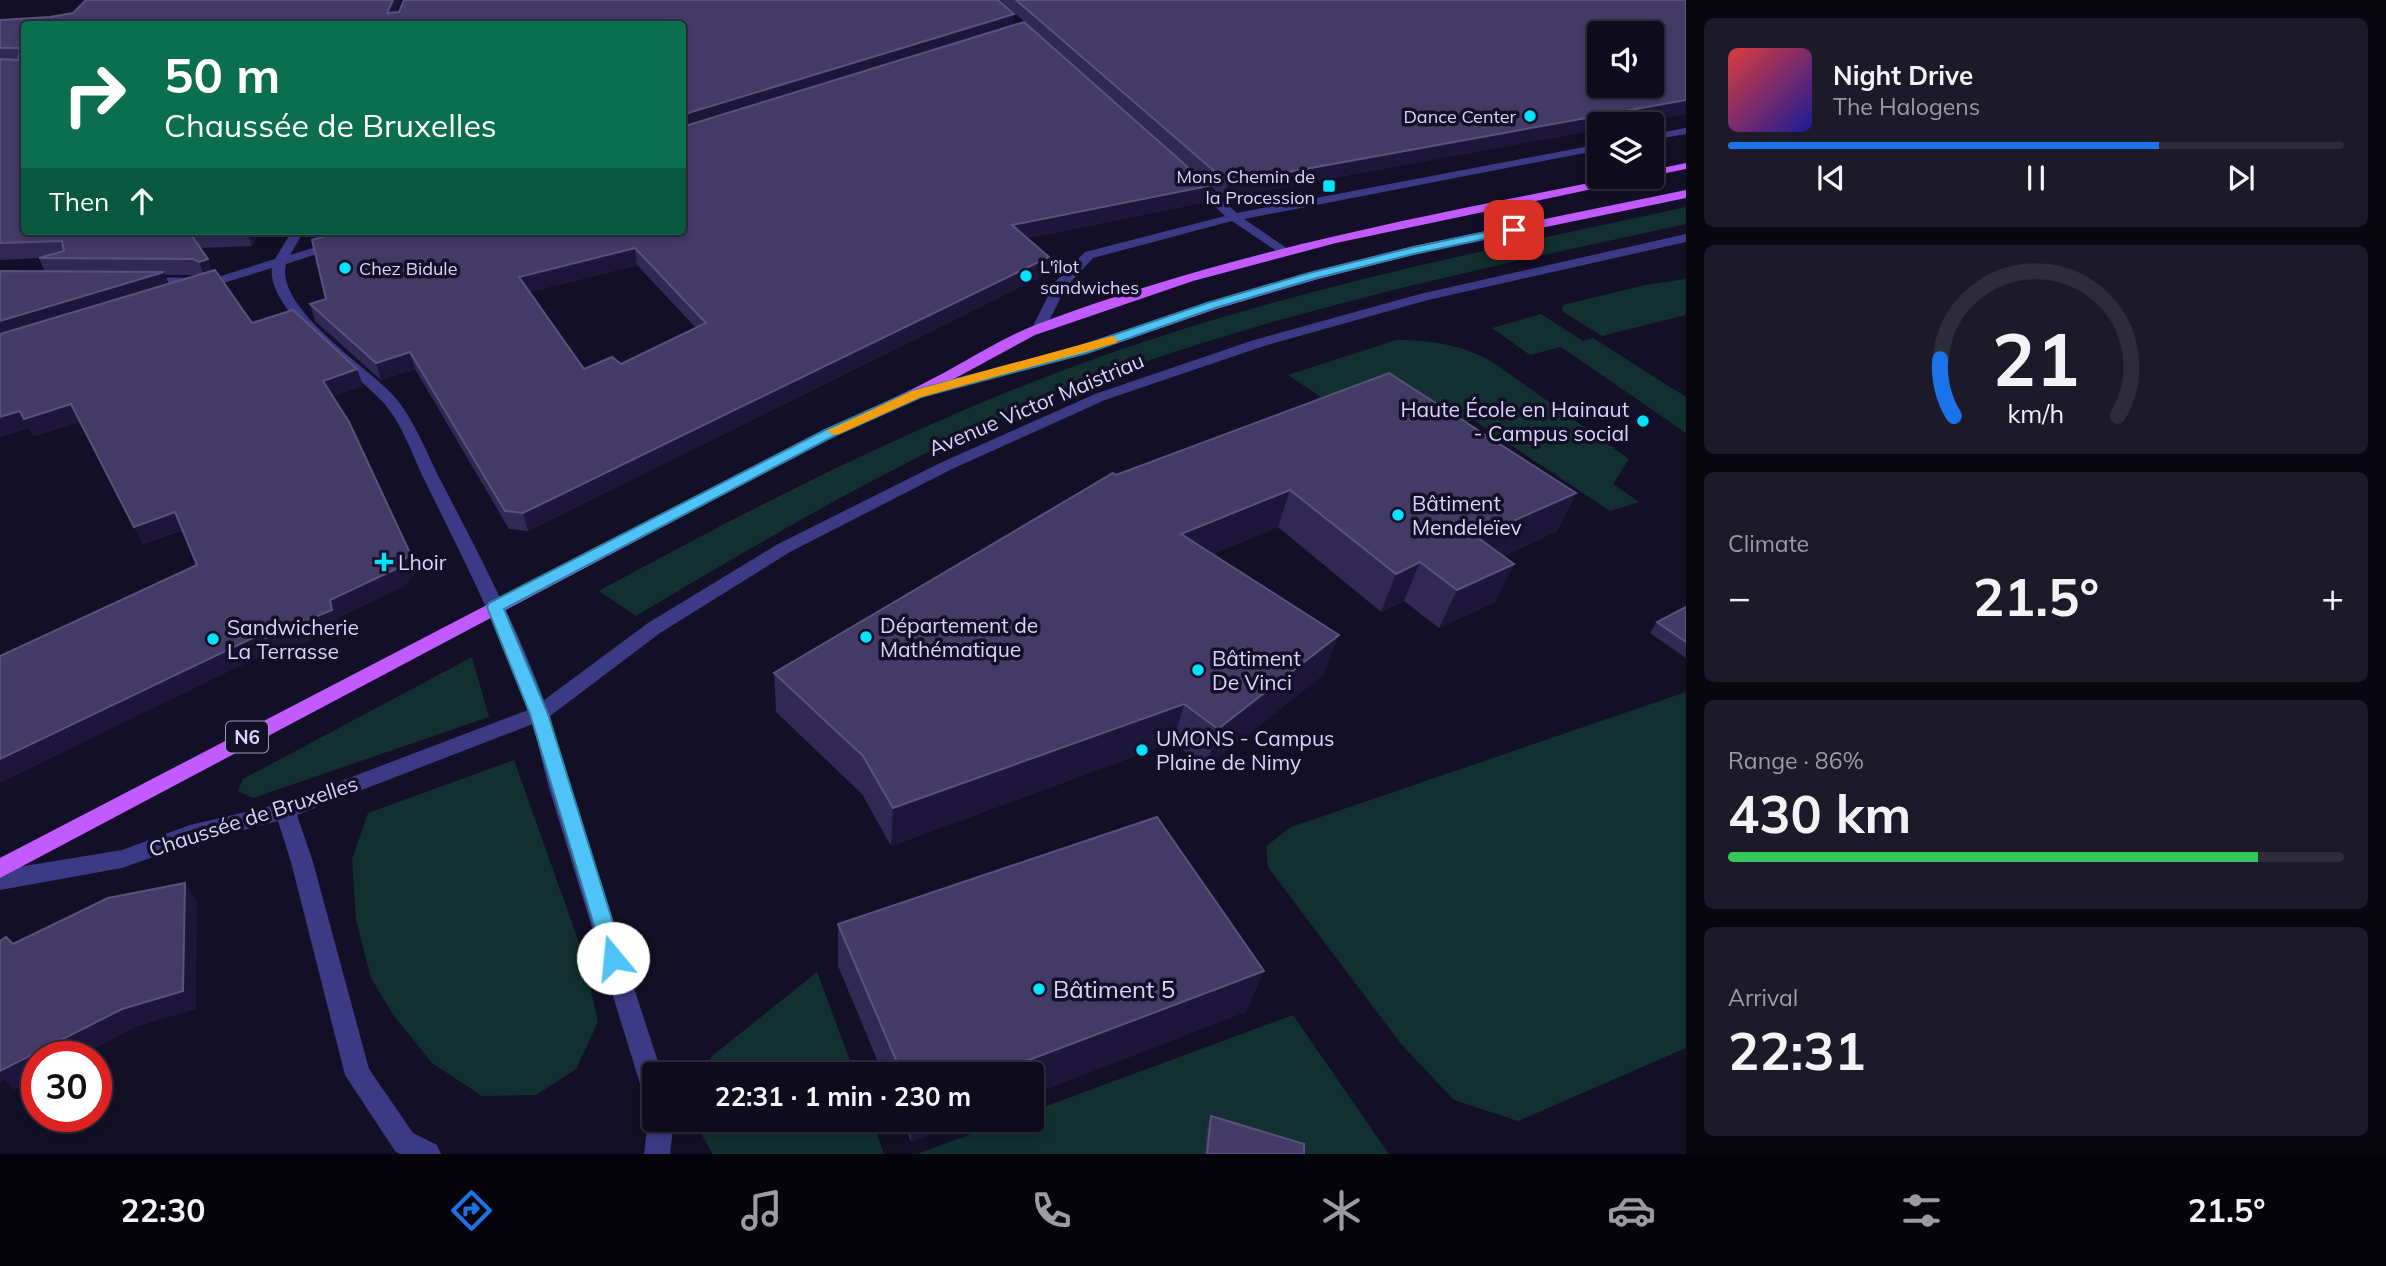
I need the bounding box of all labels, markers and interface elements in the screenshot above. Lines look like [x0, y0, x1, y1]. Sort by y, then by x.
map controls [1587, 21, 1664, 189]
button: sound [1587, 21, 1664, 98]
text: 50 m [164, 44, 280, 105]
icon: right [49, 49, 140, 140]
text: Night Drive [1833, 59, 1973, 92]
text: The Halogens [1833, 92, 1980, 121]
text: Chaussée de Bruxelles [164, 105, 497, 145]
place label: Dance Center [1403, 105, 1516, 128]
marker: Dance Center [1522, 108, 1538, 124]
button: layers [1587, 112, 1664, 189]
icon: previous [1812, 159, 1850, 197]
icon: pause [2017, 159, 2055, 197]
icon: next [2222, 159, 2260, 197]
place label: Mons Chemin de la Procession [1177, 165, 1315, 209]
marker: Mons Chemin de la Procession [1321, 178, 1337, 194]
icon: ahead [123, 182, 161, 220]
text: Then [49, 185, 109, 218]
pin [1484, 200, 1544, 260]
icon: arrive [1495, 211, 1533, 249]
place label: L'îlot sandwiches [1040, 255, 1139, 299]
place label: Chez Bidule [359, 257, 457, 280]
marker: Chez Bidule [337, 260, 353, 276]
marker: L'îlot sandwiches [1018, 268, 1034, 284]
text: 21 [1992, 313, 2080, 404]
street label: Avenue Victor Maistriau [924, 347, 1148, 461]
place label: Haute École en Hainaut - Campus social [1400, 396, 1629, 446]
text: km/h [2008, 398, 2064, 429]
marker: Haute École en Hainaut - Campus social [1635, 413, 1651, 429]
place label: Bâtiment Mendeleïev [1412, 490, 1522, 540]
marker: Bâtiment Mendeleïev [1390, 507, 1406, 523]
text: Climate [1728, 529, 1809, 558]
place label: Lhoir [398, 549, 447, 575]
marker: Lhoir [376, 554, 392, 570]
text: 21.5° [1973, 564, 2099, 629]
text: − [1728, 573, 1751, 621]
text: + [2321, 573, 2344, 621]
place label: Département de Mathématique [880, 612, 1038, 662]
place label: Sandwicherie La Terrasse [227, 614, 359, 664]
marker: Département de Mathématique [858, 629, 874, 645]
marker: Sandwicherie La Terrasse [205, 631, 221, 647]
place label: Bâtiment De Vinci [1212, 645, 1301, 695]
marker: Bâtiment De Vinci [1190, 662, 1206, 678]
road number: N6 [226, 722, 268, 752]
place label: UMONS - Campus Plaine de Nimy [1156, 725, 1334, 775]
marker: UMONS - Campus Plaine de Nimy [1134, 742, 1150, 758]
text: Range · 86% [1728, 746, 1864, 775]
street label: Chaussée de Bruxelles [145, 770, 361, 862]
text: 430 km [1728, 781, 1911, 846]
position arrow [576, 921, 650, 995]
place label: Bâtiment 5 [1053, 974, 1175, 1004]
marker: Bâtiment 5 [1031, 981, 1047, 997]
text: Arrival [1728, 983, 1798, 1012]
text: 22:31 [1728, 1018, 1866, 1083]
speed limit sign: 30 [21, 1041, 112, 1132]
text: 22:31 · 1 min · 230 m [715, 1080, 971, 1113]
icon: directions [447, 1186, 496, 1235]
icon: music [737, 1186, 786, 1235]
icon: phone [1027, 1186, 1076, 1235]
icon: climate [1317, 1186, 1366, 1235]
icon: car [1607, 1186, 1656, 1235]
icon: filters [1897, 1186, 1946, 1235]
text: 22:30 [121, 1190, 205, 1230]
text: 21.5° [2188, 1190, 2265, 1230]

